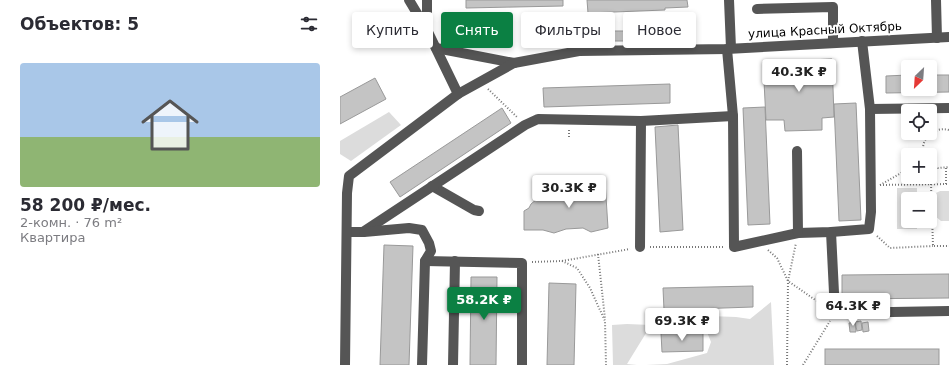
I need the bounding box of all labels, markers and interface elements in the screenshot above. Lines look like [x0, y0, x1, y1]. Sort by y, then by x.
chip: Купить [352, 12, 433, 48]
chip: Снять [441, 12, 513, 48]
chip: Фильтры [521, 12, 615, 48]
chip: Новое [623, 12, 696, 48]
icon: filters [298, 13, 320, 35]
text: Объектов: 5 [20, 14, 139, 34]
street label: улица Красный Октябрь [748, 19, 902, 41]
pin: 40.3K ₽ [762, 59, 836, 93]
north arrow [901, 60, 937, 96]
map controls [901, 60, 937, 228]
text: 40.3K ₽ [771, 64, 827, 79]
icon: home [134, 89, 206, 161]
button: locate [901, 104, 937, 140]
button: + [901, 148, 937, 184]
pin: 30.3K ₽ [532, 175, 606, 209]
text: 30.3K ₽ [541, 180, 597, 195]
button: − [901, 192, 937, 228]
text: 58 200 ₽/мес. [20, 195, 151, 215]
text: 2-комн. · 76 m² [20, 215, 122, 230]
text: Квартира [20, 230, 85, 245]
pin: 58.2K ₽ [447, 287, 521, 321]
text: 58.2K ₽ [456, 292, 512, 307]
pin: 64.3K ₽ [816, 293, 890, 327]
text: 64.3K ₽ [825, 298, 881, 313]
pin: 69.3K ₽ [645, 308, 719, 342]
text: 69.3K ₽ [654, 313, 710, 328]

